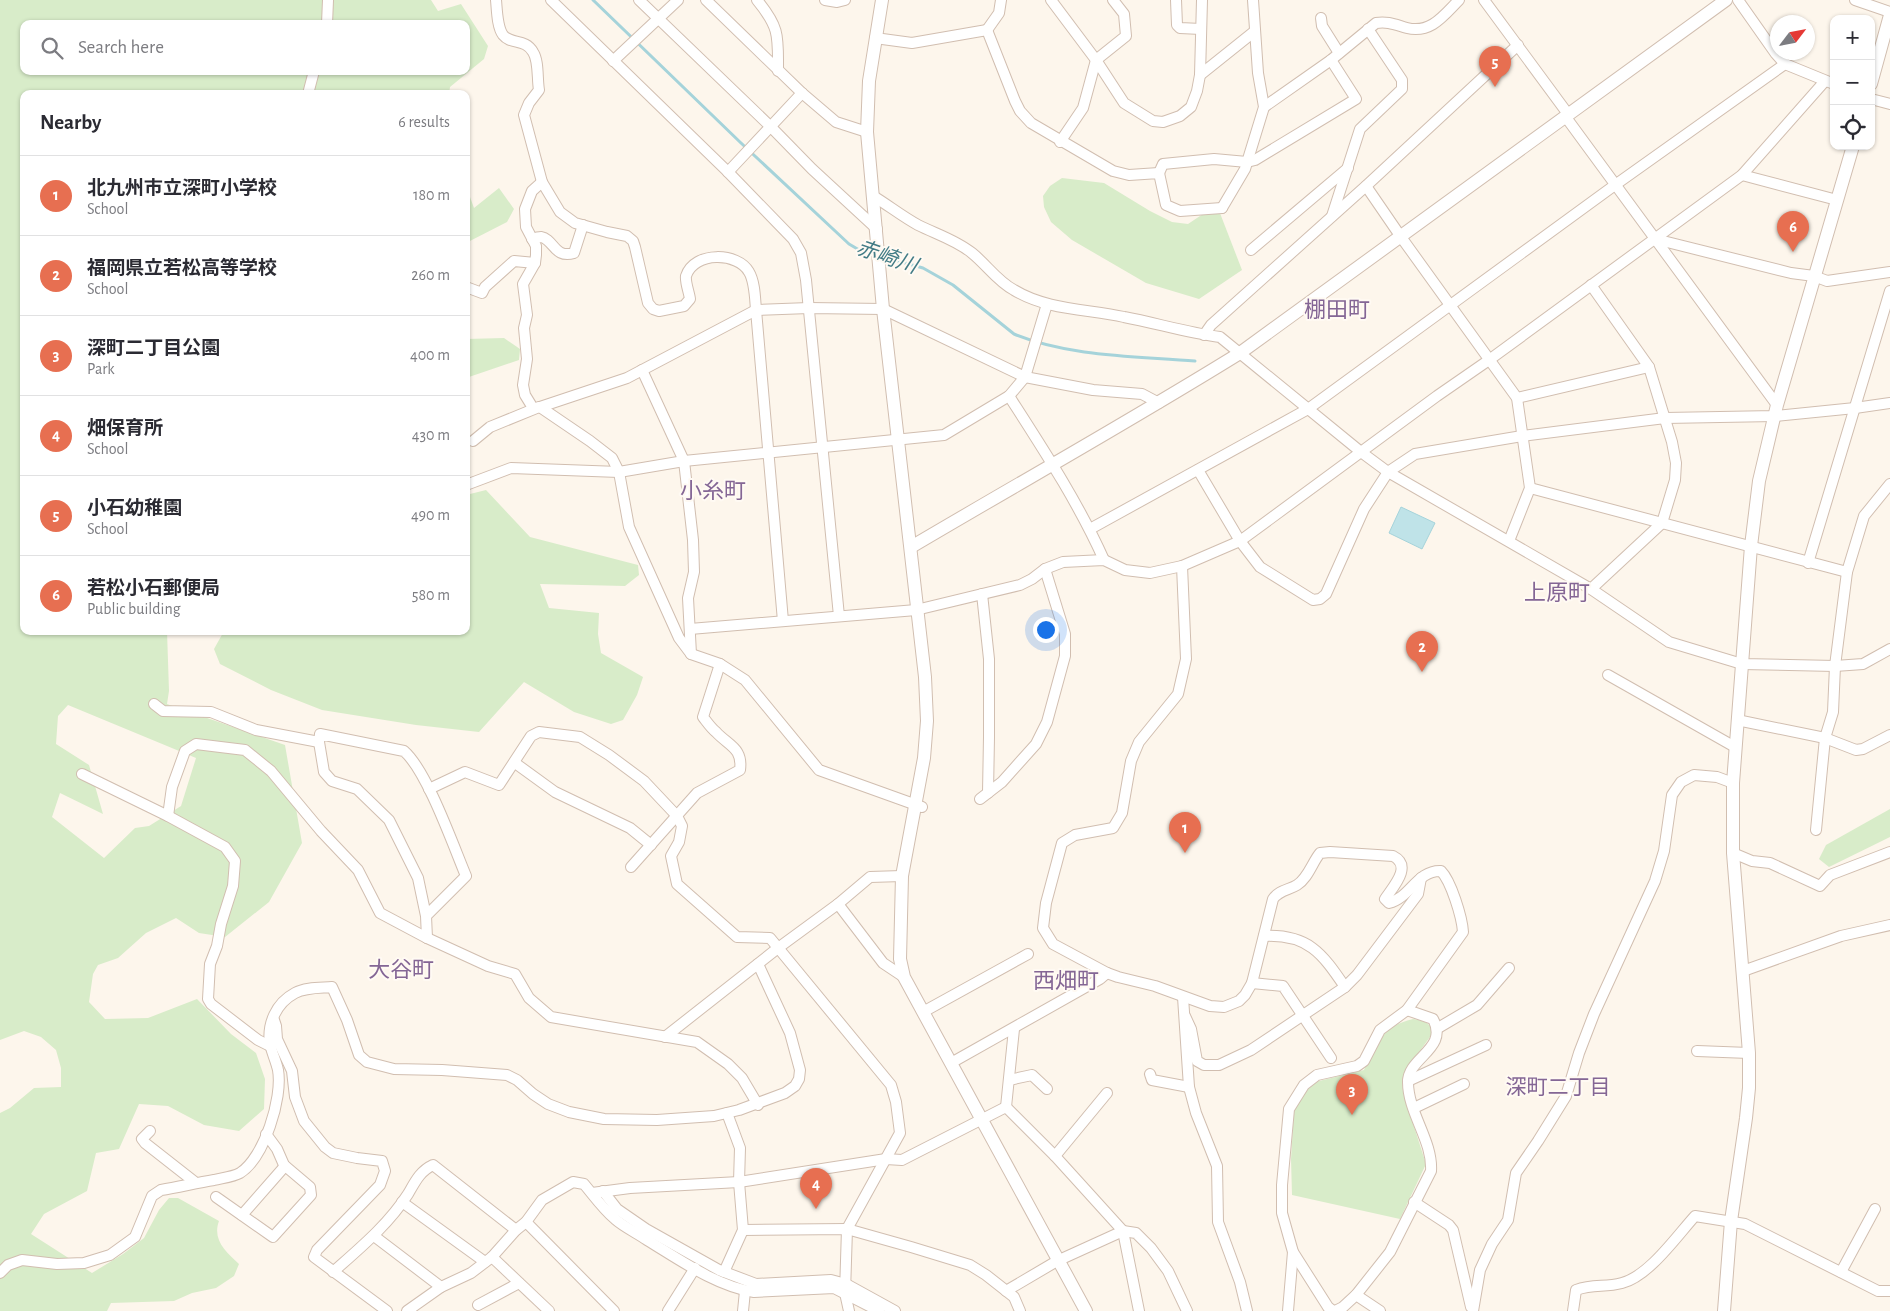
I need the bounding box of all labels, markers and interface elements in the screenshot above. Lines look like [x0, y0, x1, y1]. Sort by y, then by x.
north arrow [1770, 15, 1815, 60]
map controls [1830, 15, 1875, 150]
button: + [1830, 15, 1875, 60]
search box [20, 20, 470, 75]
icon: search [38, 34, 66, 62]
text: Search here [78, 38, 164, 57]
pin: 5 [1479, 46, 1511, 87]
button: − [1830, 60, 1875, 105]
button: locate [1830, 105, 1875, 150]
text: Nearby [40, 112, 101, 133]
text: 6 results [398, 114, 450, 130]
text: 北九州市立深町小学校 [87, 179, 277, 198]
text: 1 [53, 187, 59, 203]
text: 180 m [413, 187, 450, 203]
text: School [87, 201, 128, 217]
pin: 6 [1777, 211, 1809, 252]
water label: 赤崎川 [854, 236, 922, 278]
text: 福岡県立若松高等学校 [87, 259, 277, 278]
text: 2 [52, 267, 60, 283]
text: 260 m [411, 267, 450, 283]
text: School [87, 281, 128, 297]
district label: 棚田町 [1304, 298, 1370, 321]
text: 深町二丁目公園 [87, 339, 220, 358]
text: 3 [53, 347, 59, 363]
text: 400 m [410, 347, 450, 363]
text: Park [87, 361, 115, 377]
text: 畑保育所 [87, 419, 163, 438]
text: 4 [52, 427, 60, 443]
text: 430 m [412, 427, 450, 443]
text: School [87, 441, 128, 457]
district label: 小糸町 [680, 479, 746, 502]
text: 小石幼稚園 [87, 499, 182, 518]
text: 5 [53, 507, 59, 523]
text: 490 m [411, 507, 450, 523]
text: School [87, 521, 128, 537]
text: 若松小石郵便局 [87, 579, 220, 598]
district label: 上原町 [1524, 581, 1590, 604]
text: 6 [52, 587, 60, 603]
text: 580 m [412, 587, 450, 603]
text: Public building [87, 601, 181, 617]
your location [1033, 617, 1059, 643]
pin: 2 [1406, 631, 1438, 672]
pin: 1 [1169, 812, 1201, 853]
district label: 大谷町 [368, 958, 434, 981]
district label: 西畑町 [1033, 969, 1099, 992]
pin: 3 [1336, 1074, 1368, 1115]
district label: 深町二丁目 [1506, 1076, 1611, 1098]
pin: 4 [800, 1168, 832, 1209]

